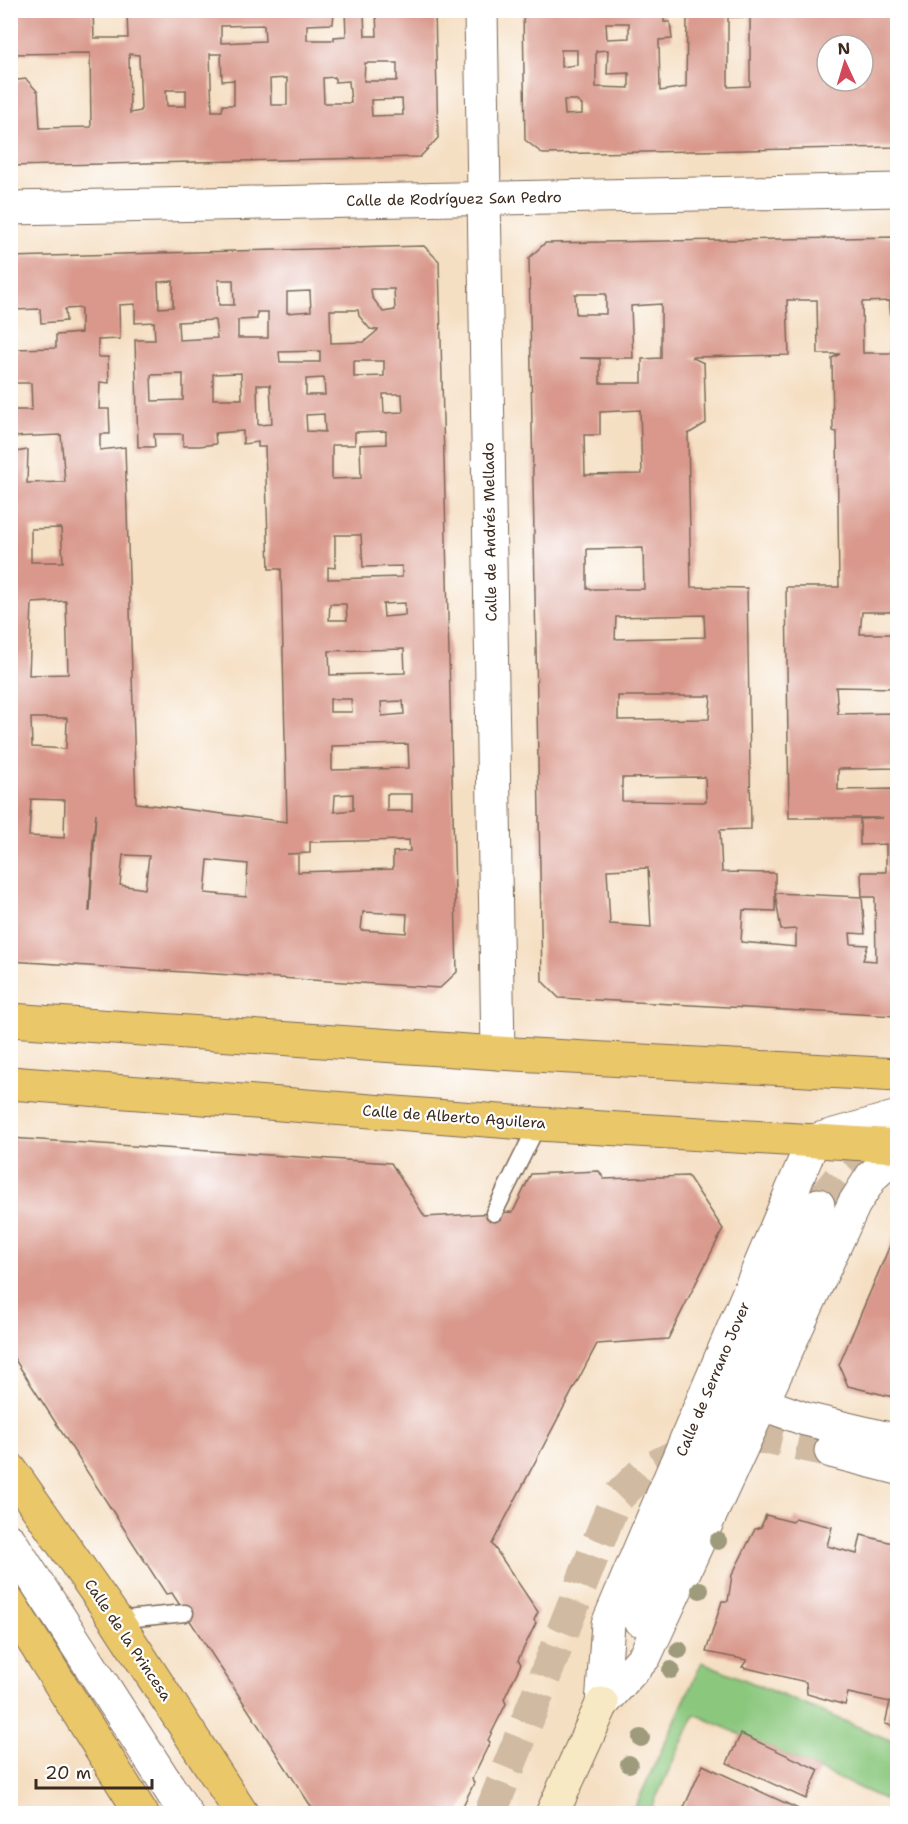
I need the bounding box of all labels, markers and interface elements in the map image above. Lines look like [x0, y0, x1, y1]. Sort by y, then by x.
north arrow [815, 33, 875, 93]
text: N [837, 38, 851, 59]
street label: Calle de Rodríguez San Pedro [346, 187, 562, 211]
street label: Calle de Andrés Mellado [478, 442, 502, 622]
street label: Calle de Alberto Aguilera [362, 1101, 547, 1133]
street label: Calle de Serrano Jover [671, 1299, 755, 1459]
street label: Calle de la Princesa [80, 1575, 177, 1705]
scale bar [36, 1752, 152, 1790]
text: 20 m [45, 1761, 91, 1785]

